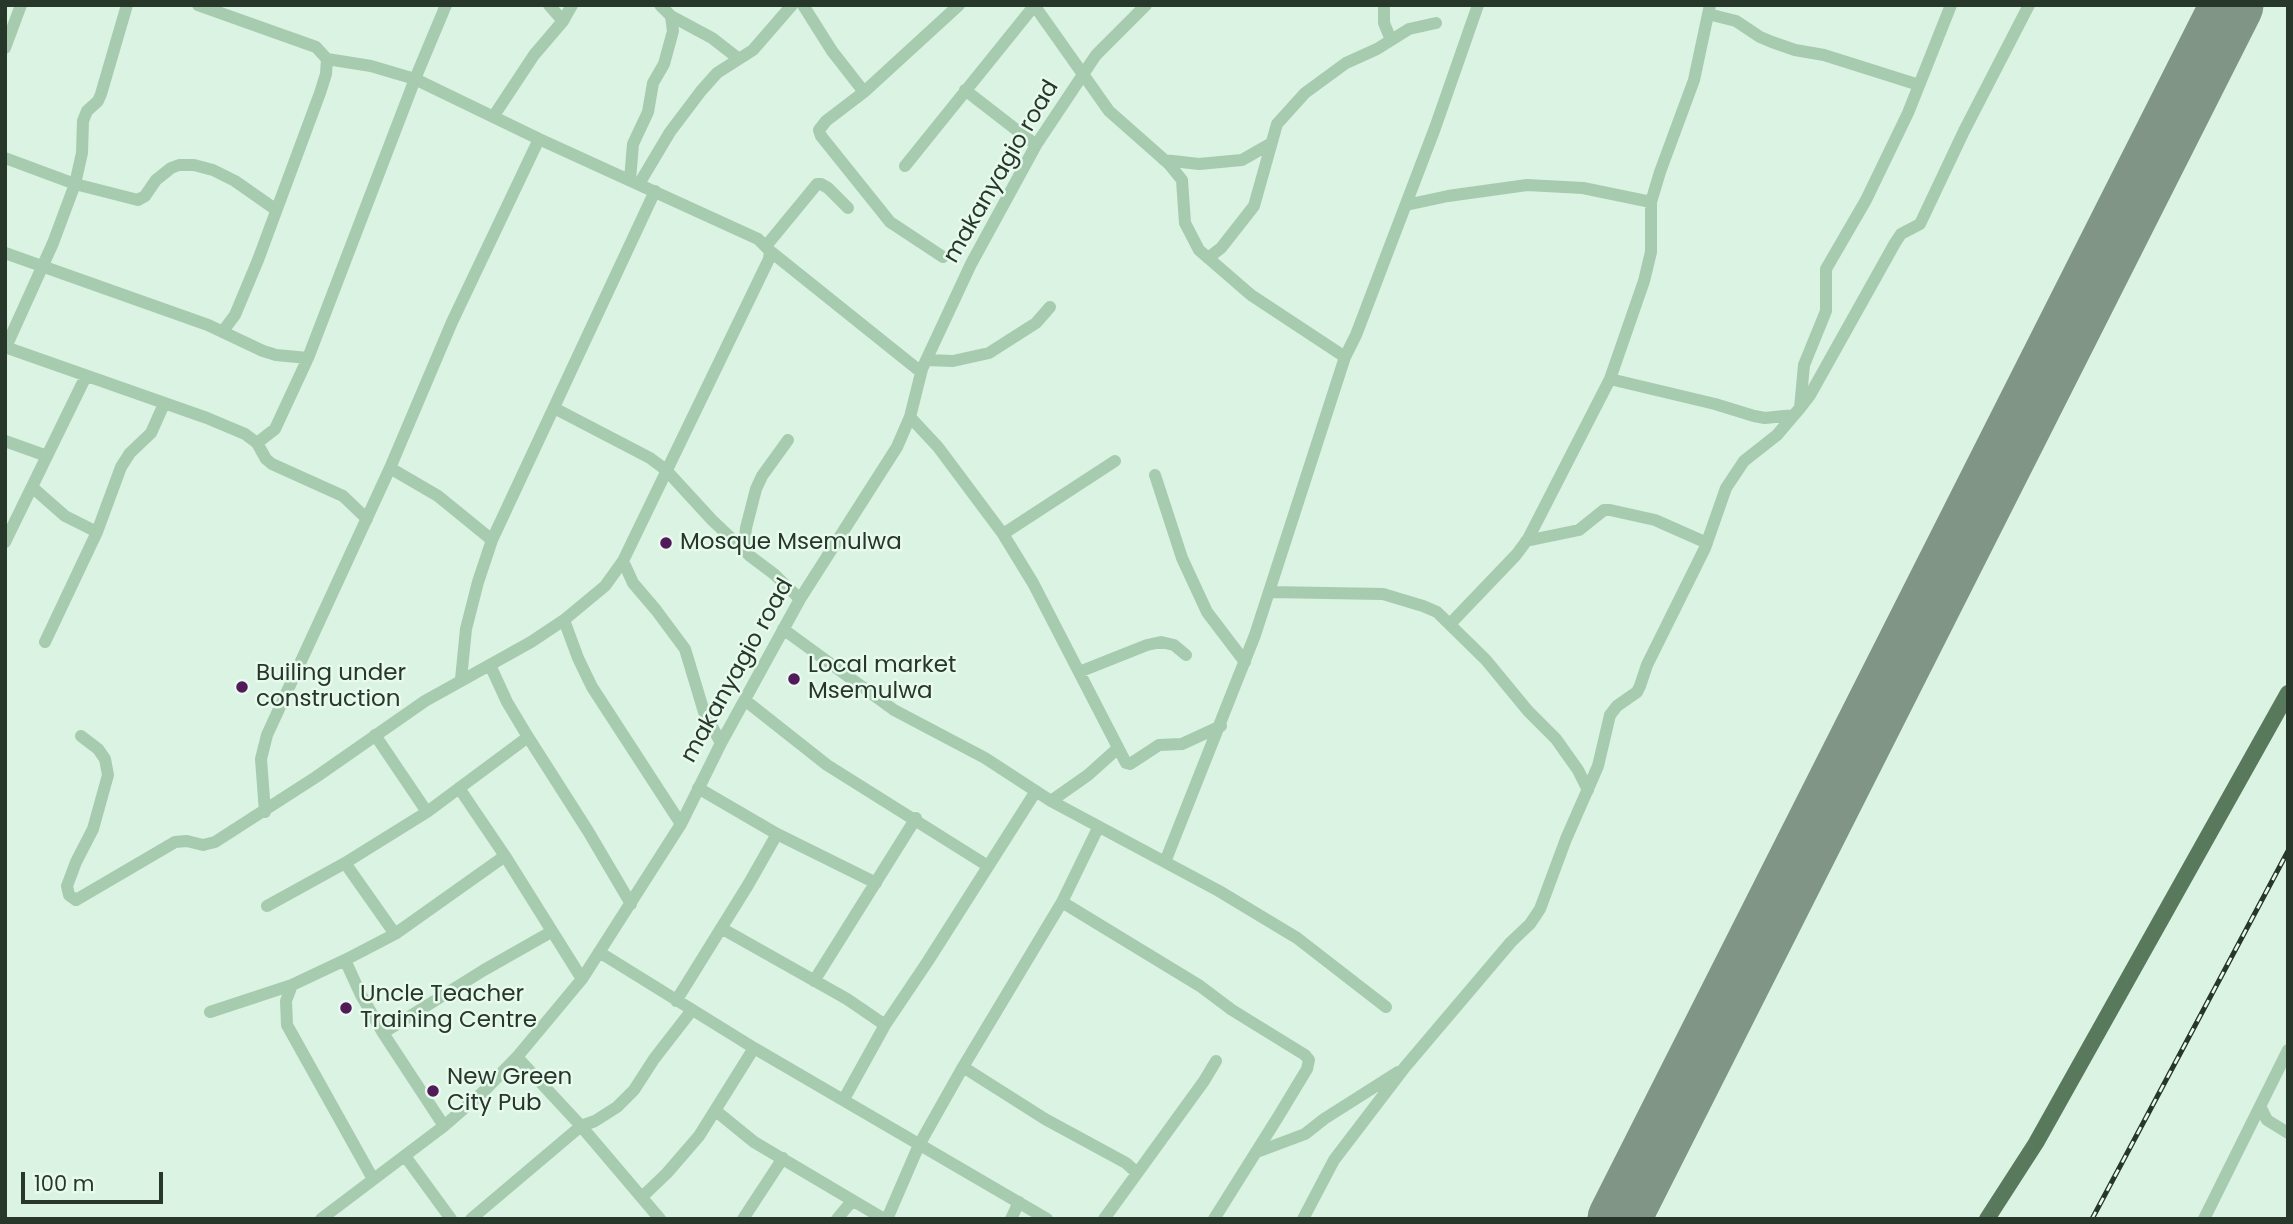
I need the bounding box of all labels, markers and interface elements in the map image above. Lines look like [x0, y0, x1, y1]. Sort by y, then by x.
street label: makanyagio road [938, 76, 1066, 268]
place label: Mosque Msemulwa [680, 529, 902, 557]
marker: Mosque Msemulwa [658, 535, 674, 551]
street label: makanyagio road [676, 574, 800, 768]
place label: Local market Msemulwa [808, 652, 956, 706]
place label: Builing under construction [256, 660, 406, 714]
marker: Local market Msemulwa [786, 671, 802, 687]
marker: Builing under construction [234, 679, 250, 695]
place label: Uncle Teacher Training Centre [360, 981, 537, 1035]
marker: Uncle Teacher Training Centre [338, 1000, 354, 1016]
place label: New Green City Pub [447, 1064, 572, 1118]
marker: New Green City Pub [425, 1083, 441, 1099]
scale bar [24, 1158, 166, 1202]
text: 100 m [34, 1169, 94, 1198]

